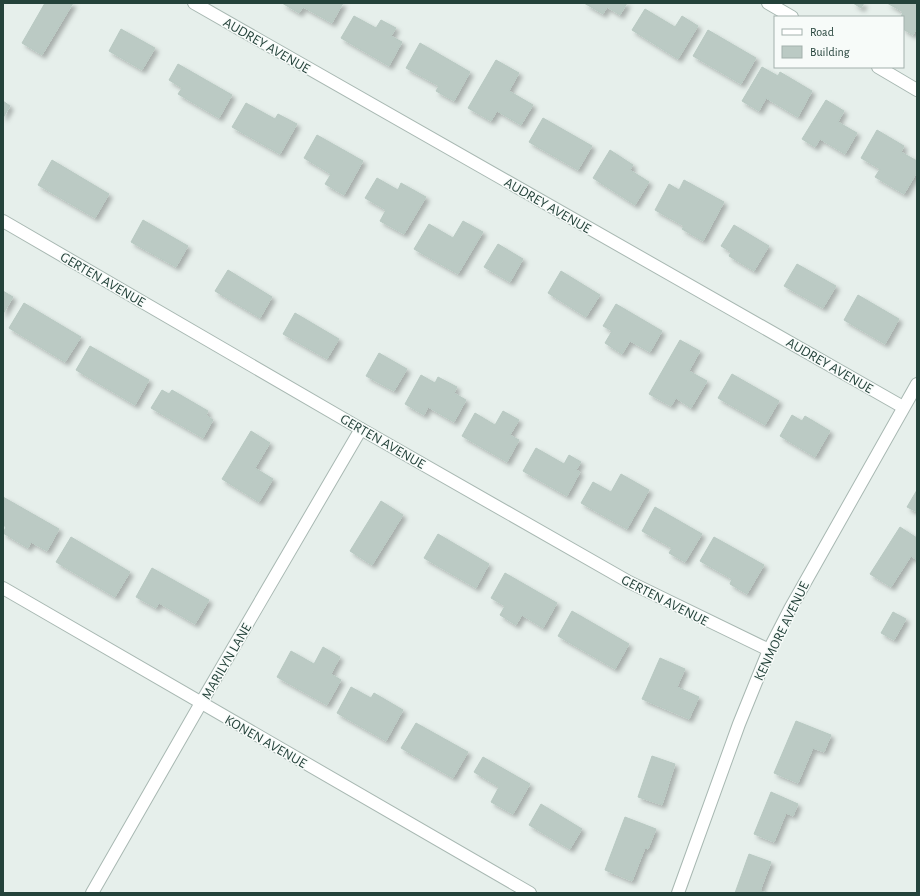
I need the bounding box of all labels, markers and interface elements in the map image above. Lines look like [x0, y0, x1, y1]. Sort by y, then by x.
street label: AUDREY AVENUE [221, 15, 312, 76]
legend [774, 16, 904, 68]
text: Road [810, 26, 834, 38]
text: Building [810, 46, 850, 58]
street label: AUDREY AVENUE [502, 175, 593, 236]
street label: GERTEN AVENUE [58, 250, 148, 310]
street label: AUDREY AVENUE [784, 335, 875, 396]
street label: GERTEN AVENUE [338, 412, 428, 472]
street label: GERTEN AVENUE [619, 573, 710, 629]
street label: KENMORE AVENUE [752, 580, 812, 683]
street label: MARILYN LANE [199, 621, 254, 702]
street label: KONEN AVENUE [222, 713, 309, 771]

